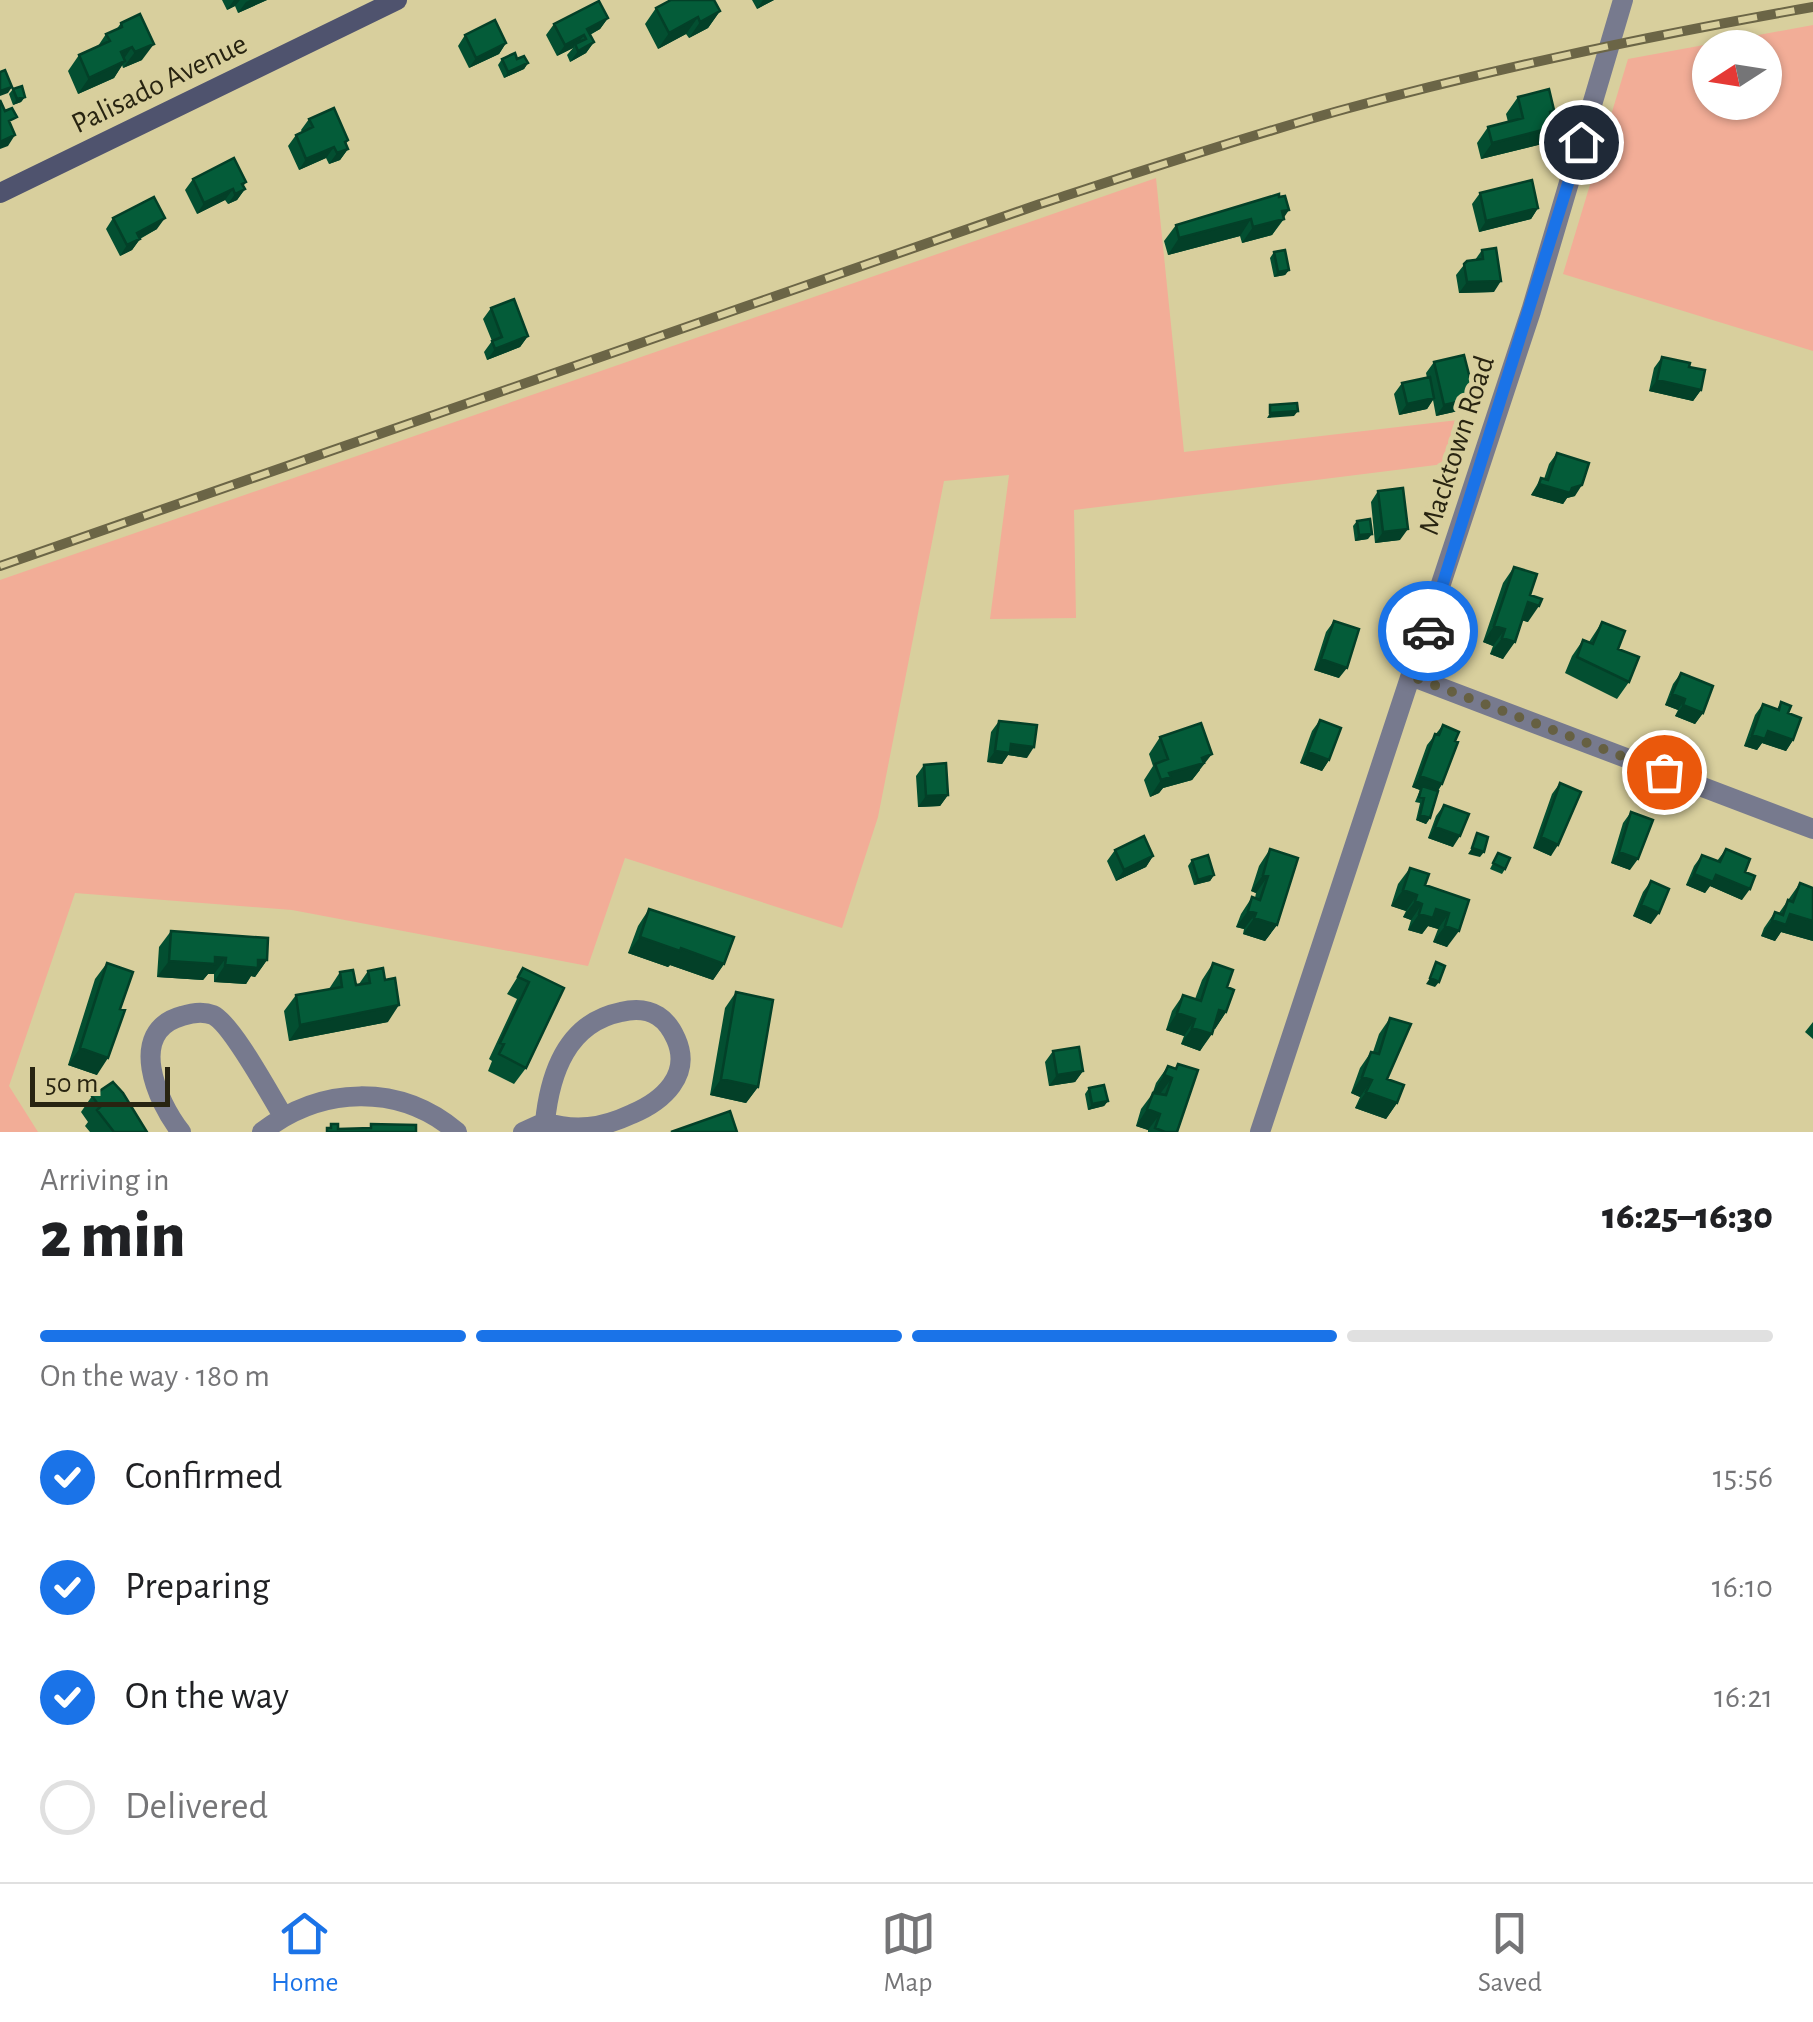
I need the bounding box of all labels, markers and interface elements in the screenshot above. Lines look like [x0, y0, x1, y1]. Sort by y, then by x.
street label: Palisado Avenue [67, 29, 252, 139]
north arrow [1692, 30, 1782, 120]
map controls [1692, 30, 1782, 120]
pin [1539, 100, 1624, 185]
icon: home [1554, 115, 1609, 170]
street label: Macktown Road [1414, 352, 1500, 538]
courier [1378, 581, 1478, 681]
icon: car [1401, 604, 1456, 659]
pin [1622, 730, 1707, 815]
icon: bag [1637, 745, 1692, 800]
scale bar [30, 1062, 170, 1106]
text: 50 m [45, 1070, 99, 1098]
text: Arriving in [40, 1164, 169, 1196]
text: 16:25–16:30 [1602, 1198, 1773, 1236]
text: 2 min [40, 1204, 186, 1269]
text: On the way · 180 m [40, 1360, 270, 1392]
icon: check [40, 1450, 95, 1505]
text: Confirmed [125, 1458, 282, 1496]
text: 15:56 [1713, 1461, 1773, 1493]
icon: check [40, 1560, 95, 1615]
text: Preparing [125, 1568, 270, 1606]
text: 16:10 [1712, 1571, 1773, 1603]
icon: check [40, 1670, 95, 1725]
text: On the way [125, 1678, 289, 1716]
text: 16:21 [1714, 1681, 1773, 1713]
text: Delivered [125, 1788, 268, 1826]
tab: Home [271, 1906, 338, 2000]
tab: Map [881, 1906, 936, 2000]
tab: Saved [1478, 1906, 1542, 2000]

